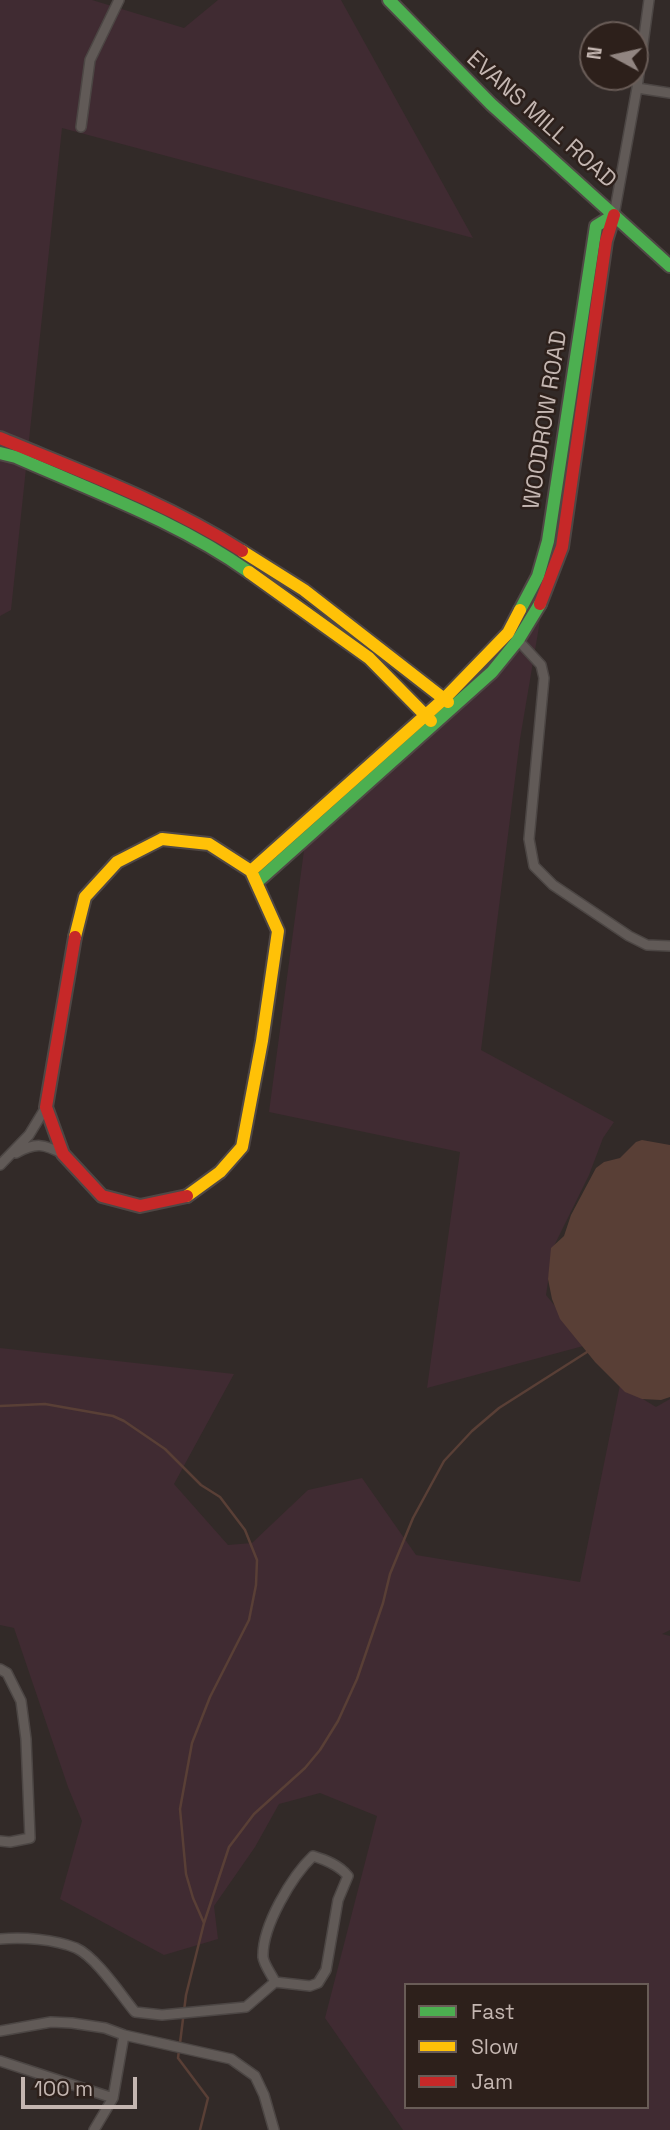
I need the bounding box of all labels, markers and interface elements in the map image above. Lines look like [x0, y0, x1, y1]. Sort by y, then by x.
north arrow [579, 21, 649, 91]
street label: EVANS MILL ROAD [461, 46, 621, 194]
street label: WOODROW ROAD [518, 329, 574, 511]
legend [404, 1983, 649, 2109]
text: Fast [471, 1998, 515, 2025]
text: Slow [471, 2033, 519, 2060]
scale bar [24, 2064, 140, 2108]
text: Jam [471, 2068, 513, 2095]
text: 100 m [34, 2075, 93, 2102]

